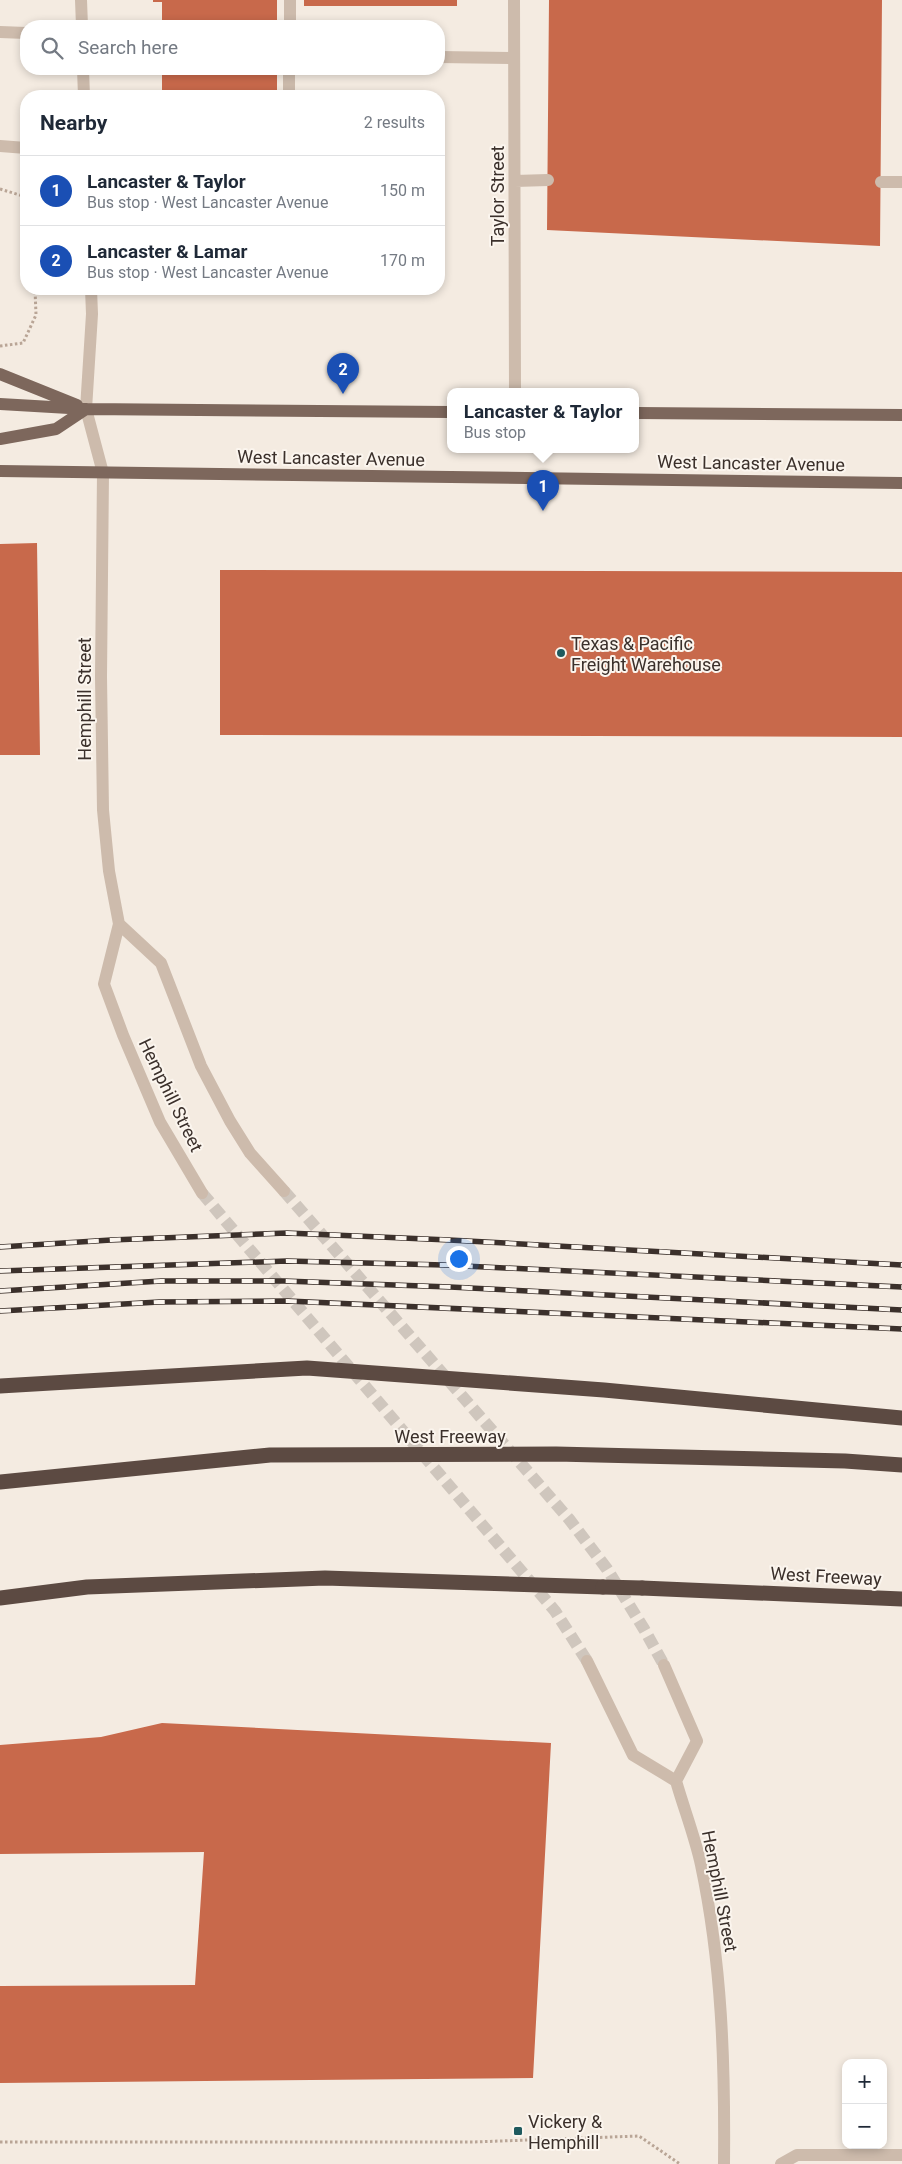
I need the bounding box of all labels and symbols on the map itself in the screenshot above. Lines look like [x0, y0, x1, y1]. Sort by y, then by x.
street label: Taylor Street [487, 146, 508, 246]
pin: 2 [327, 353, 359, 394]
street label: West Lancaster Avenue [237, 446, 425, 470]
street label: West Lancaster Avenue [657, 451, 845, 475]
pin: 1 [527, 470, 559, 511]
place label: Texas & Pacific Freight Warehouse [571, 633, 721, 675]
street label: Hemphill Street [74, 637, 95, 761]
marker: Texas & Pacific Freight Warehouse [555, 647, 567, 659]
street label: Hemphill Street [135, 1035, 208, 1155]
your location [446, 1246, 472, 1272]
street label: West Freeway [394, 1426, 506, 1447]
street label: West Freeway [770, 1563, 883, 1589]
street label: Hemphill Street [698, 1828, 742, 1954]
place label: Vickery & Hemphill [528, 2111, 603, 2153]
marker: Vickery & Hemphill [512, 2125, 524, 2137]

